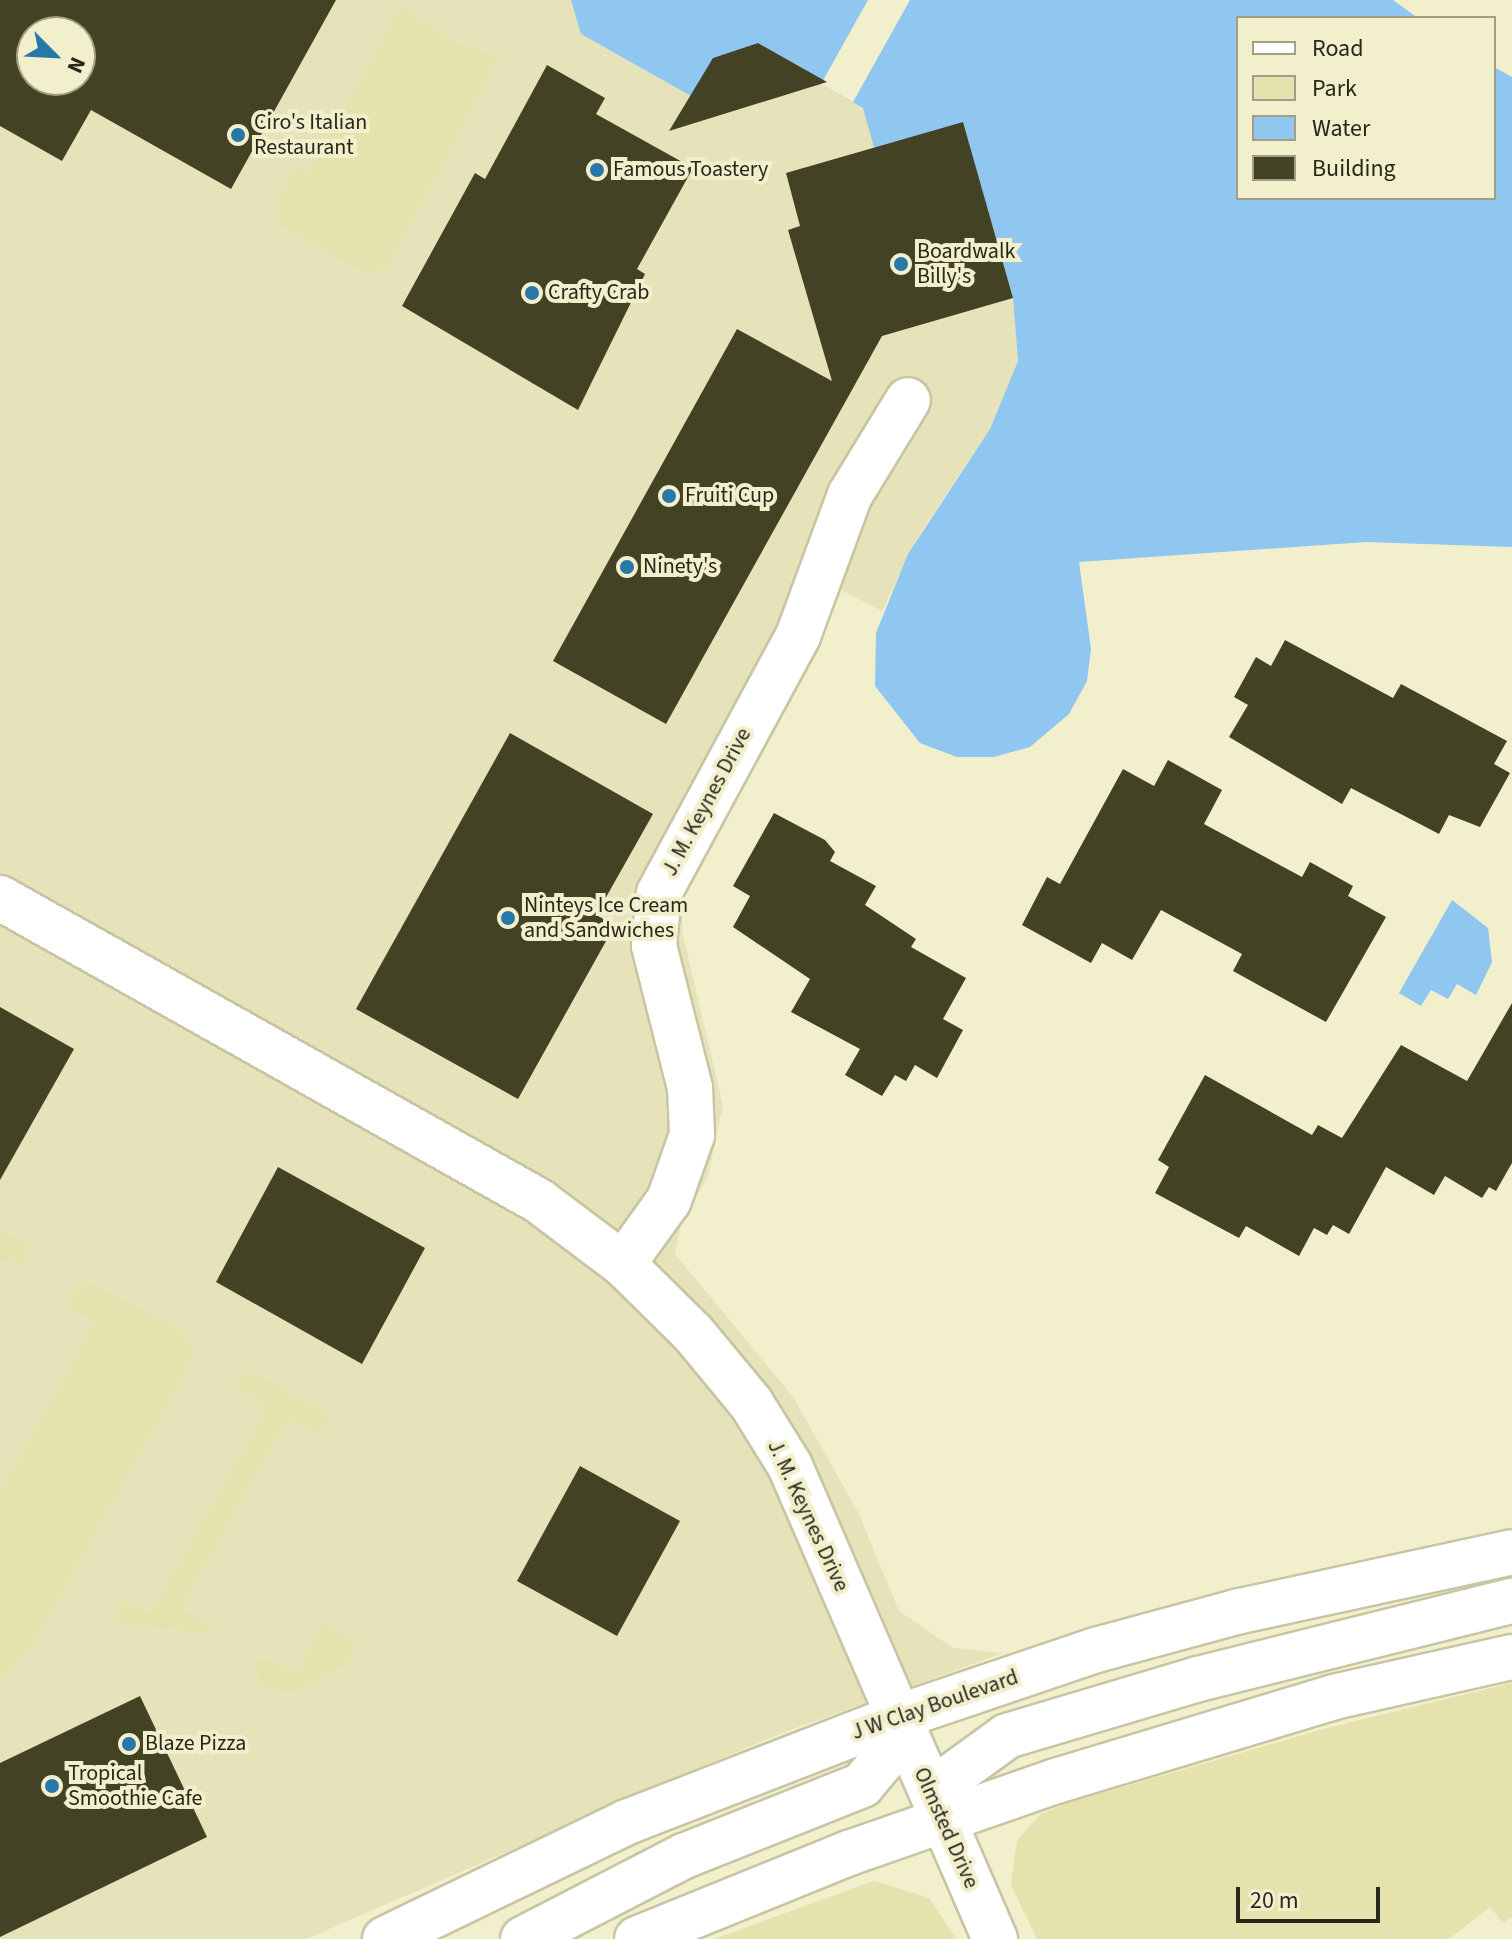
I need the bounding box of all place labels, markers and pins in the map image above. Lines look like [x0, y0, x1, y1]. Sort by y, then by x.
place label: Ciro's Italian Restaurant [254, 109, 367, 160]
marker: Ciro's Italian Restaurant [229, 126, 247, 144]
place label: Famous Toastery [613, 157, 768, 183]
marker: Famous Toastery [588, 161, 606, 179]
place label: Boardwalk Billy's [917, 238, 1015, 290]
marker: Boardwalk Billy's [892, 255, 910, 273]
place label: Crafty Crab [548, 280, 649, 306]
marker: Crafty Crab [523, 284, 541, 302]
place label: Fruiti Cup [685, 483, 774, 509]
marker: Fruiti Cup [660, 487, 678, 505]
place label: Ninety's [643, 554, 717, 580]
marker: Ninety's [618, 558, 636, 576]
place label: Ninteys Ice Cream and Sandwiches [524, 892, 688, 944]
marker: Ninteys Ice Cream and Sandwiches [499, 909, 517, 927]
place label: Blaze Pizza [145, 1731, 246, 1757]
marker: Blaze Pizza [120, 1735, 138, 1753]
place label: Tropical Smoothie Cafe [68, 1760, 202, 1812]
marker: Tropical Smoothie Cafe [43, 1777, 61, 1795]

